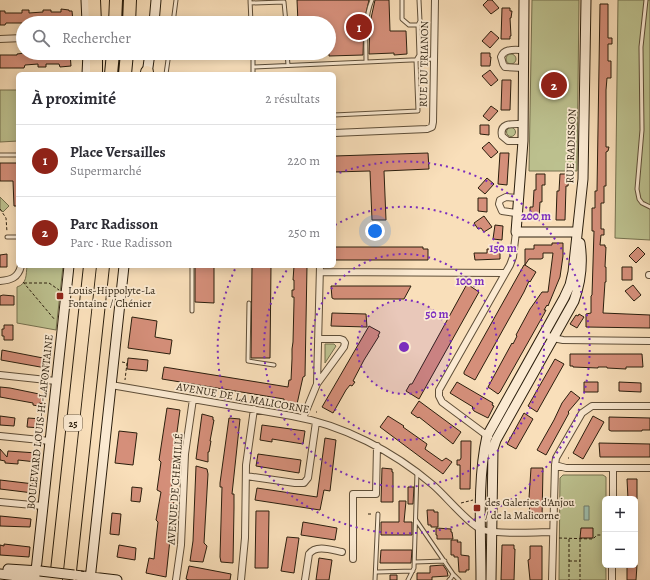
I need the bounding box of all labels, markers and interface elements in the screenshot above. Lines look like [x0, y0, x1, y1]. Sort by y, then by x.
pin: 1 [346, 12, 372, 42]
search box [16, 16, 336, 60]
street label: RUE DU TRIANON [416, 21, 432, 107]
icon: search [30, 27, 52, 49]
text: Rechercher [62, 28, 131, 48]
pin: 2 [541, 70, 567, 100]
text: À proximité [32, 87, 116, 110]
text: 2 résultats [265, 90, 320, 107]
street label: RUE RADISSON [562, 108, 580, 184]
text: Place Versailles [70, 142, 166, 162]
text: 1 [43, 152, 47, 169]
text: 220 m [287, 152, 320, 169]
text: Supermarché [70, 162, 142, 179]
text: 200 m [521, 208, 551, 224]
text: Parc Radisson [70, 214, 158, 234]
your location [365, 221, 385, 241]
text: 2 [42, 224, 48, 241]
text: 250 m [288, 224, 320, 241]
text: Parc · Rue Radisson [70, 234, 172, 251]
text: 150 m [489, 240, 517, 256]
text: 100 m [456, 273, 484, 289]
place label: Louis-Hippolyte-La Fontaine / Chénier [68, 283, 156, 311]
marker: Louis-Hippolyte-La Fontaine / Chénier [55, 291, 65, 301]
text: 50 m [425, 306, 449, 322]
street label: BOULEVARD LOUIS-H.-LAFONTAINE [23, 334, 57, 510]
centre of rings [397, 340, 411, 354]
street label: AVENUE DE LA MALICORNE [174, 379, 311, 417]
road number: 25 [64, 415, 82, 431]
street label: AVENUE DE CHEMILLÉ [164, 433, 186, 546]
place label: des Galeries d'Anjou / de la Malicorne [485, 495, 574, 523]
map controls [602, 496, 638, 568]
button: + [602, 496, 638, 532]
marker: des Galeries d'Anjou / de la Malicorne [472, 503, 482, 513]
button: − [602, 532, 638, 568]

